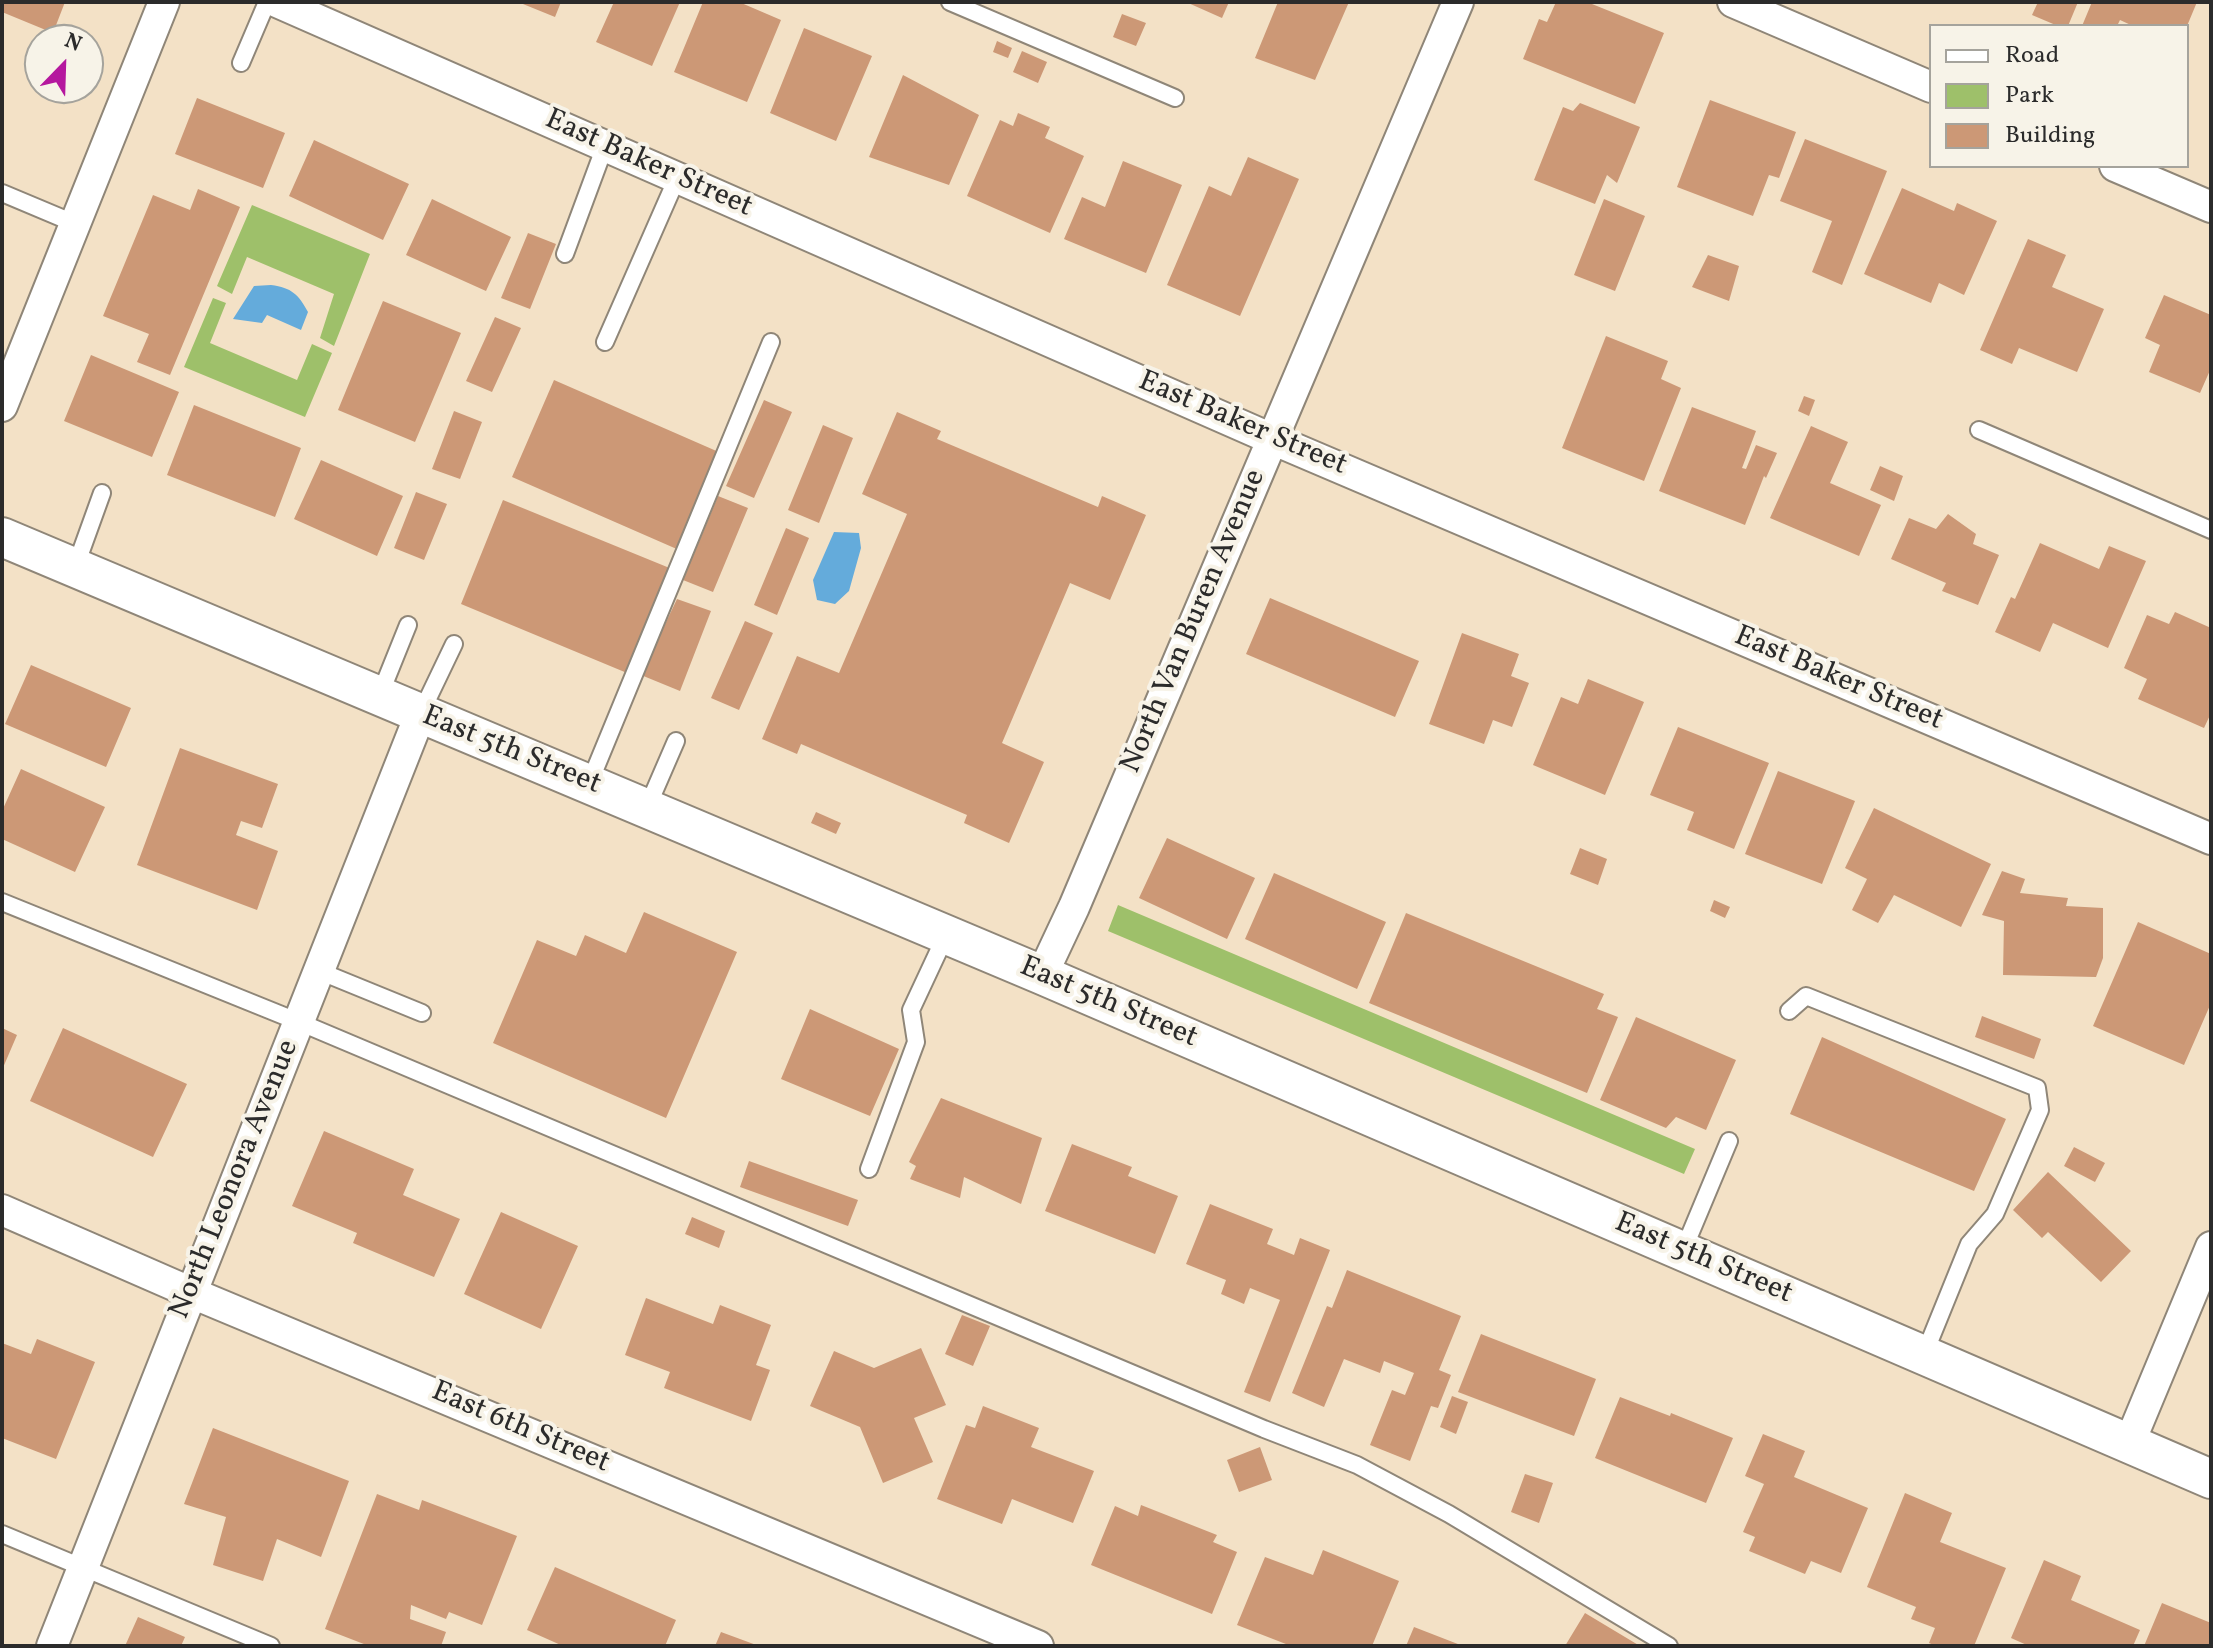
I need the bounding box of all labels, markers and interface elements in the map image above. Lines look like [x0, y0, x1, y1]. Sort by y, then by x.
north arrow [24, 24, 104, 104]
legend [1929, 24, 2189, 168]
text: N [59, 26, 86, 61]
text: Road [2005, 39, 2059, 73]
text: Park [2005, 79, 2054, 113]
street label: East Baker Street [539, 103, 757, 227]
text: Building [2005, 119, 2095, 153]
street label: East Baker Street [1132, 365, 1352, 485]
street label: North Van Buren Avenue [1115, 465, 1275, 779]
street label: East Baker Street [1728, 620, 1948, 740]
street label: East 5th Street [416, 700, 606, 804]
street label: East 5th Street [1014, 950, 1202, 1058]
street label: North Leonora Avenue [164, 1035, 308, 1325]
street label: East 5th Street [1609, 1206, 1797, 1314]
street label: East 6th Street [425, 1375, 615, 1483]

